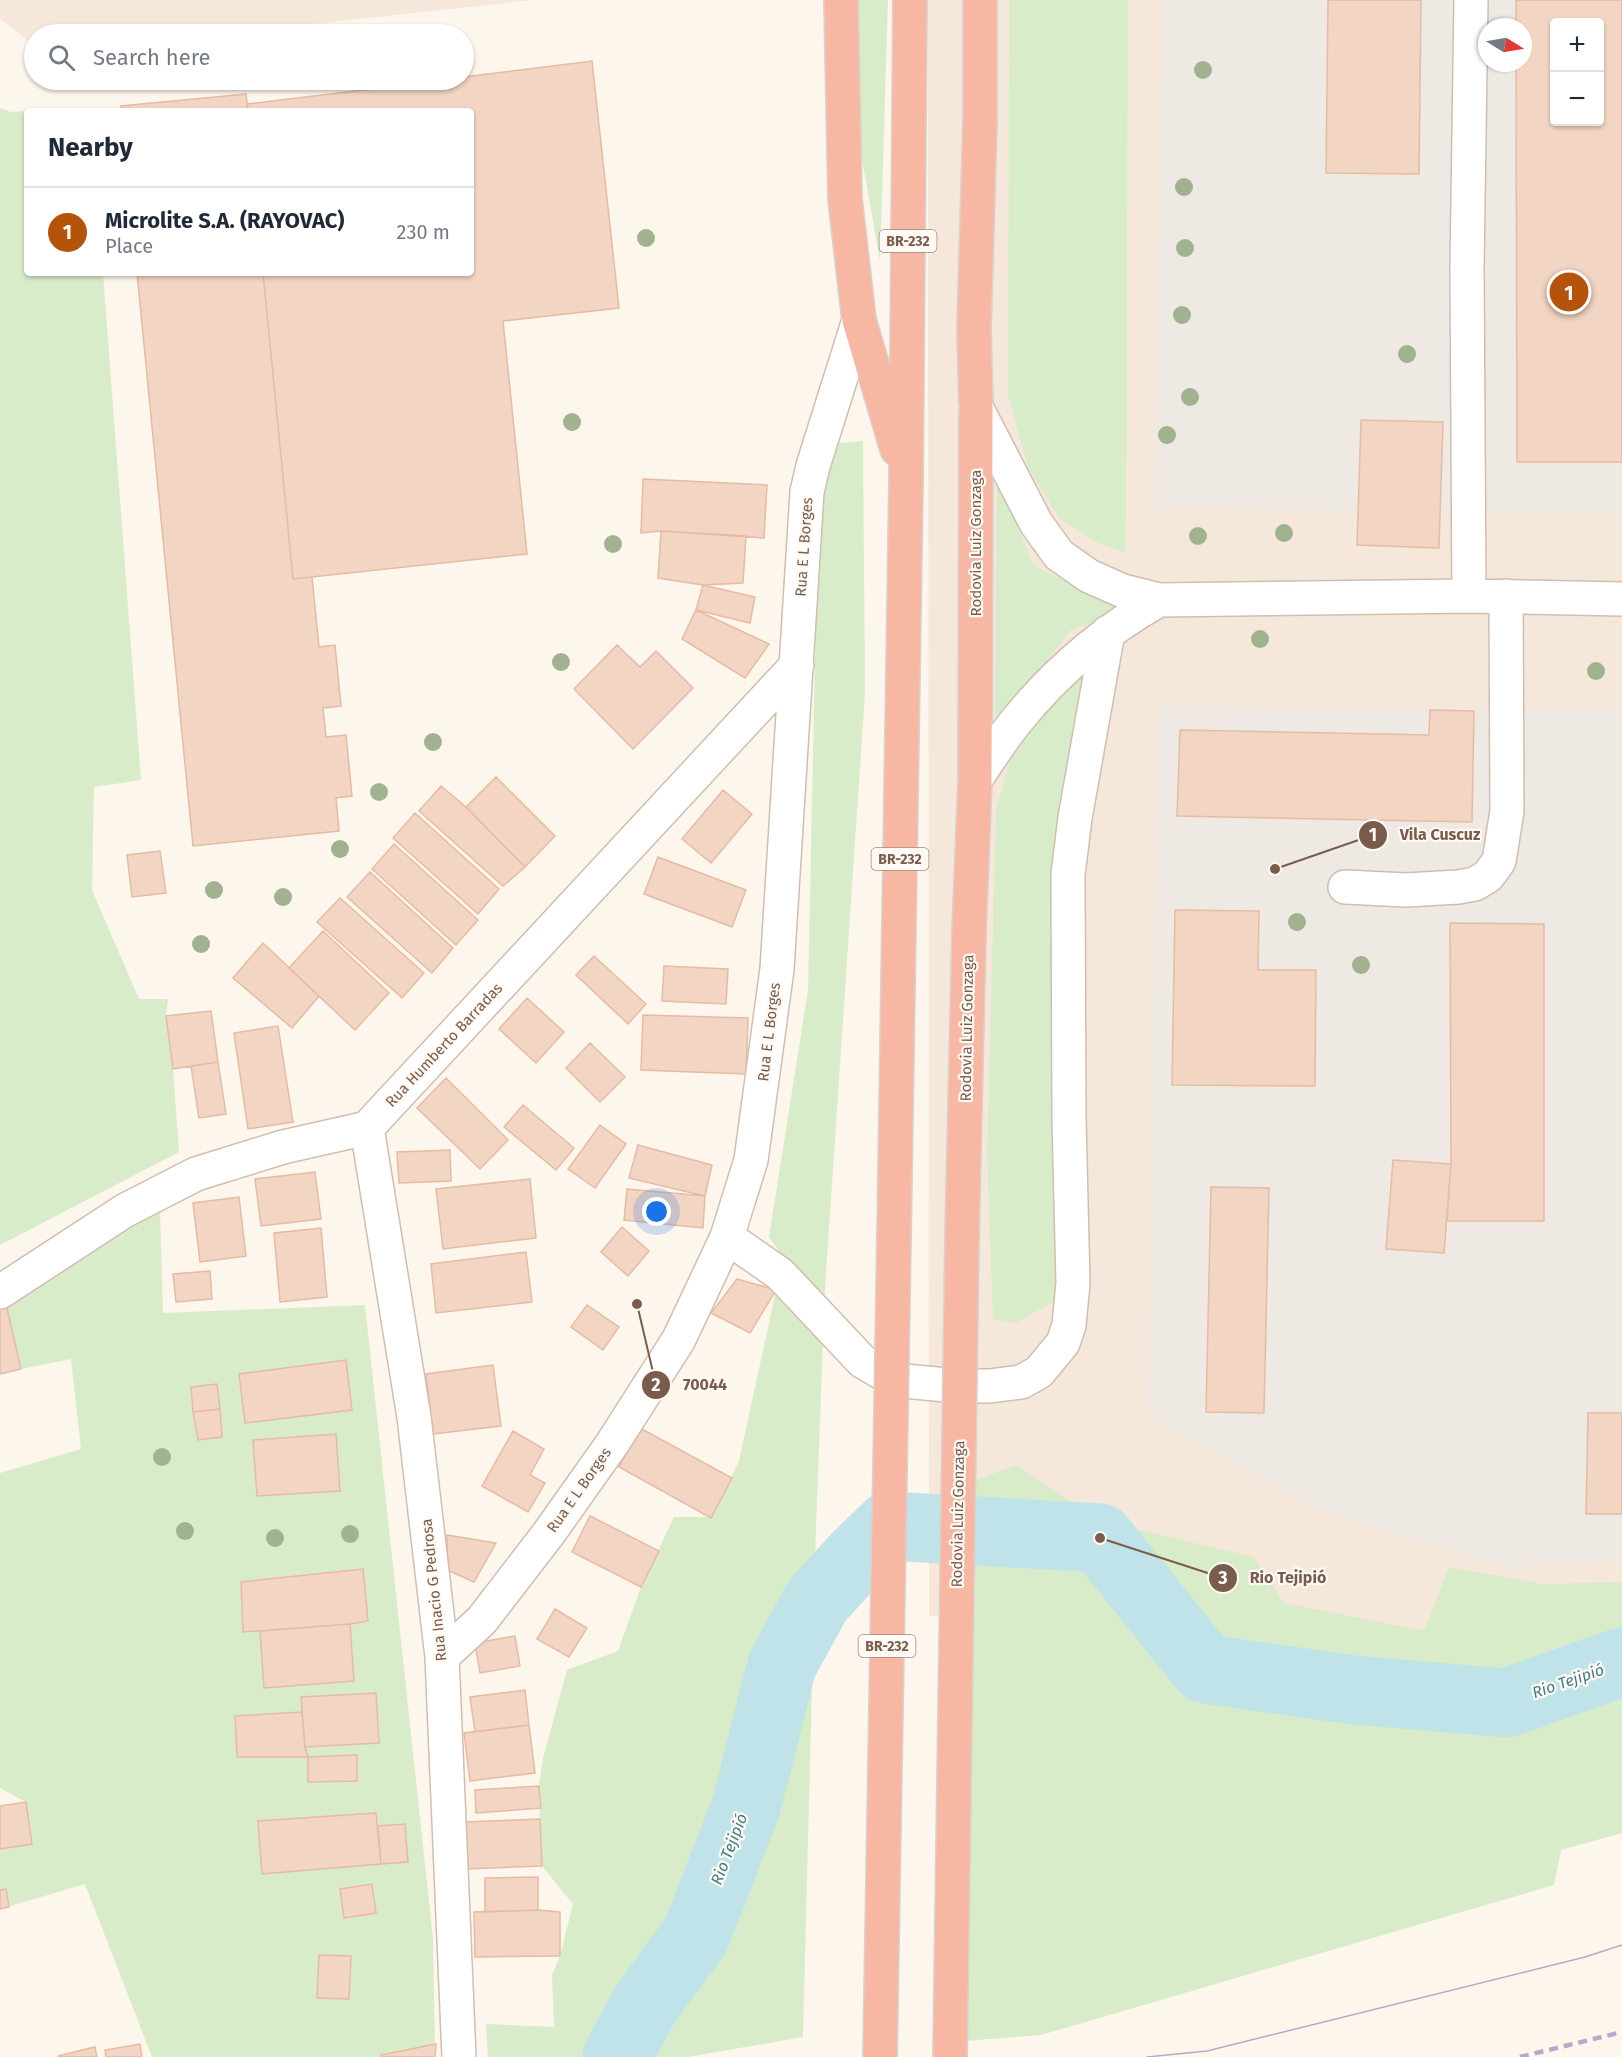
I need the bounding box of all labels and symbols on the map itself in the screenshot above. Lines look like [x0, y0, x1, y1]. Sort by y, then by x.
north arrow [1478, 18, 1532, 72]
road number: BR-232 [880, 230, 936, 252]
pin: 1 [1550, 270, 1588, 314]
street label: Rodovia Luiz Gonzaga [967, 470, 985, 616]
street label: Rua E L Borges [792, 497, 816, 597]
callout: Vila Cuscuz [1358, 818, 1493, 852]
text: 1 [1369, 824, 1377, 846]
text: Vila Cuscuz [1399, 825, 1481, 844]
road number: BR-232 [872, 848, 928, 870]
street label: Rodovia Luiz Gonzaga [957, 954, 977, 1102]
street label: Rua Humberto Barradas [382, 979, 506, 1111]
street label: Rua E L Borges [754, 981, 784, 1083]
your location [642, 1197, 671, 1226]
callout: 70044 [641, 1368, 739, 1402]
text: 2 [651, 1374, 661, 1396]
text: 70044 [683, 1375, 727, 1394]
street label: Rodovia Luiz Gonzaga [948, 1440, 968, 1588]
street label: Rua E L Borges [543, 1444, 615, 1536]
street label: Rua Inacio G Pedrosa [418, 1518, 450, 1662]
callout: Rio Tejipió [1208, 1561, 1338, 1595]
text: 3 [1217, 1567, 1228, 1589]
text: Rio Tejipió [1250, 1568, 1326, 1587]
road number: BR-232 [858, 1635, 916, 1657]
water label: Rio Tejipió [1529, 1660, 1607, 1702]
water label: Rio Tejipió [707, 1811, 751, 1887]

